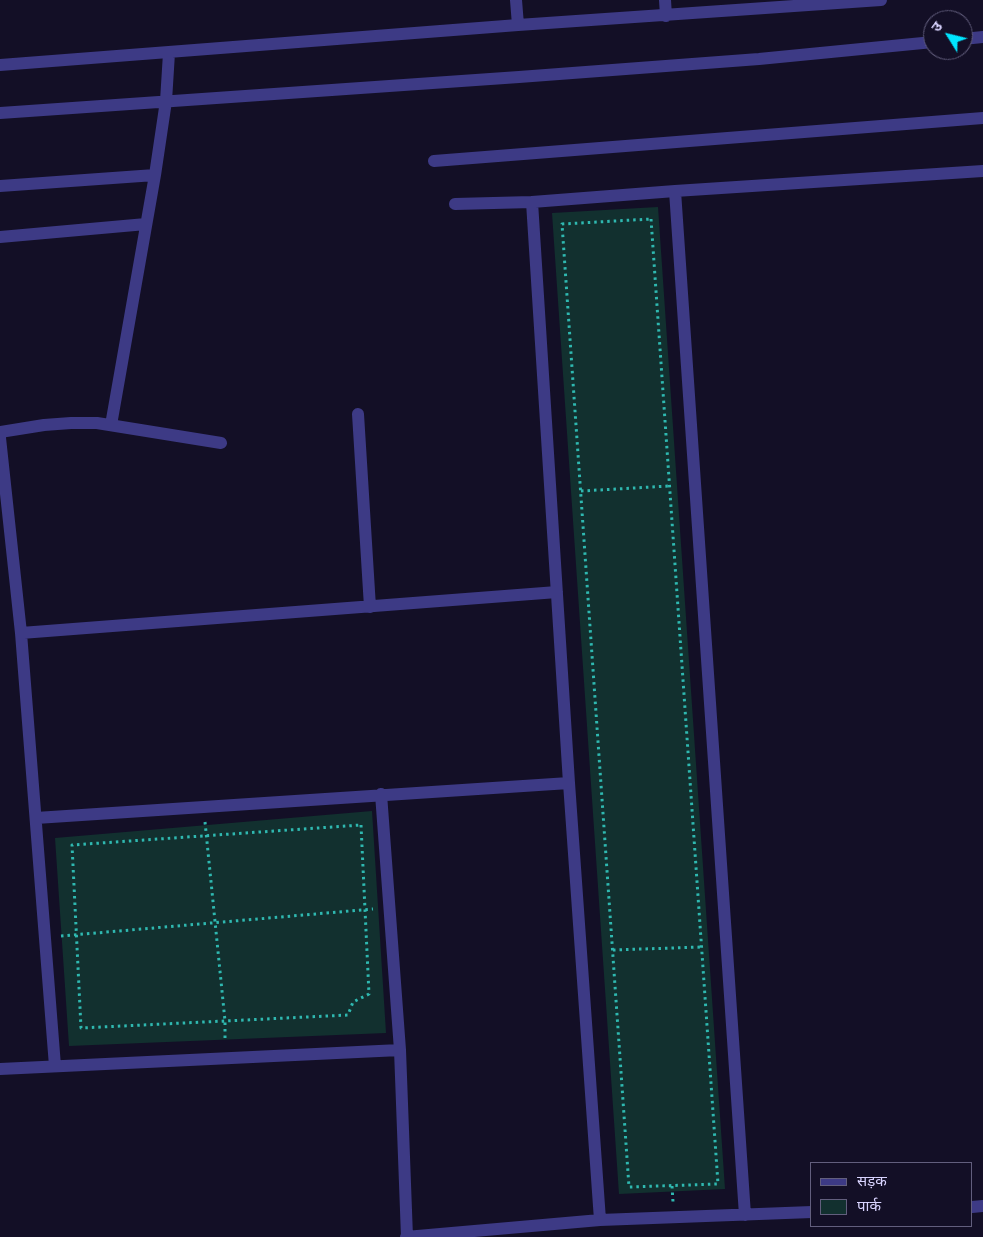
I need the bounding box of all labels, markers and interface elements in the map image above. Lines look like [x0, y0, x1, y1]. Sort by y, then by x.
north arrow [923, 10, 973, 60]
text: उ [927, 18, 946, 35]
legend [810, 1162, 973, 1227]
text: सड़क [857, 1171, 887, 1190]
text: पार्क [857, 1196, 881, 1215]

